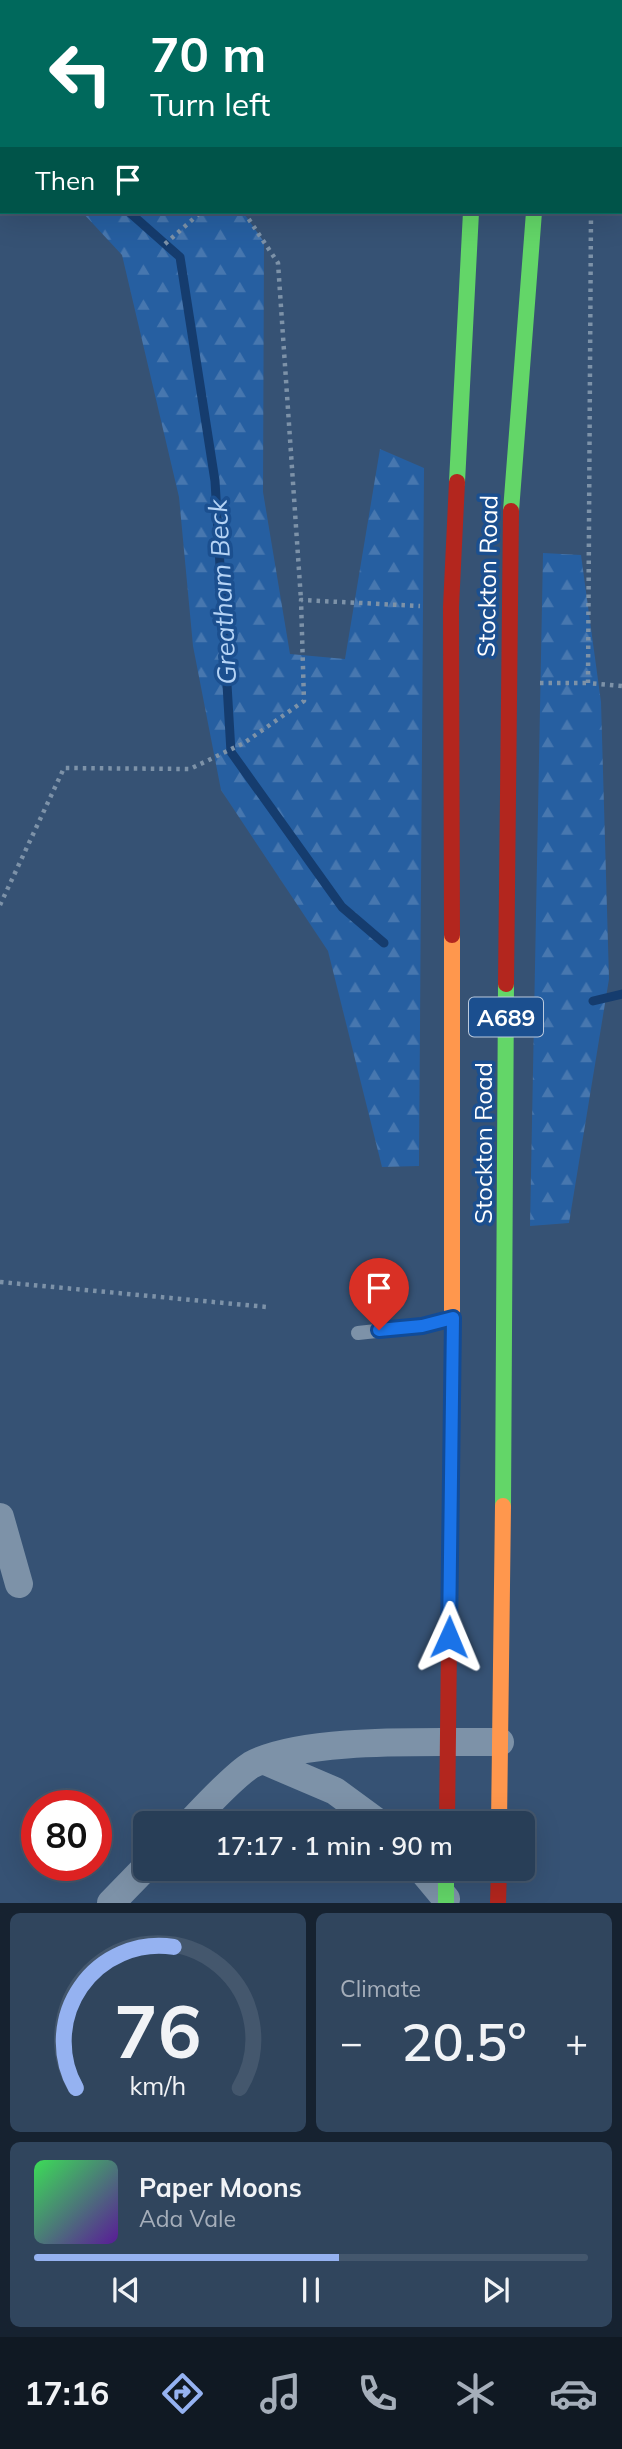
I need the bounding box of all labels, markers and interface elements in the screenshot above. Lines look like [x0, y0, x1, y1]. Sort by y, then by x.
text: 70 m [150, 23, 266, 84]
icon: left [35, 28, 126, 119]
text: Turn left [150, 84, 270, 124]
icon: arrive [109, 161, 147, 199]
text: Then [35, 164, 95, 197]
street label: Stockton Road [471, 495, 503, 657]
water label: Greatham Beck [201, 498, 243, 686]
road number: A689 [469, 998, 543, 1036]
street label: Stockton Road [468, 1062, 498, 1224]
pin [349, 1258, 409, 1330]
icon: arrive [360, 1269, 398, 1307]
position arrow [412, 1600, 486, 1674]
speed limit sign: 80 [21, 1790, 112, 1881]
text: 17:17 · 1 min · 90 m [215, 1829, 453, 1862]
text: Climate [340, 1974, 421, 2003]
text: 76 [114, 1986, 202, 2077]
text: 20.5° [401, 2009, 527, 2074]
text: − [340, 2018, 363, 2066]
text: + [565, 2018, 588, 2066]
text: km/h [130, 2070, 186, 2101]
text: Paper Moons [139, 2171, 302, 2204]
text: Ada Vale [139, 2204, 236, 2233]
icon: previous [107, 2271, 145, 2309]
icon: pause [292, 2271, 330, 2309]
icon: next [477, 2271, 515, 2309]
icon: directions [158, 2369, 207, 2418]
icon: music [256, 2369, 305, 2418]
icon: phone [353, 2369, 402, 2418]
icon: climate [451, 2369, 500, 2418]
icon: car [549, 2369, 598, 2418]
text: 17:16 [24, 2373, 109, 2413]

